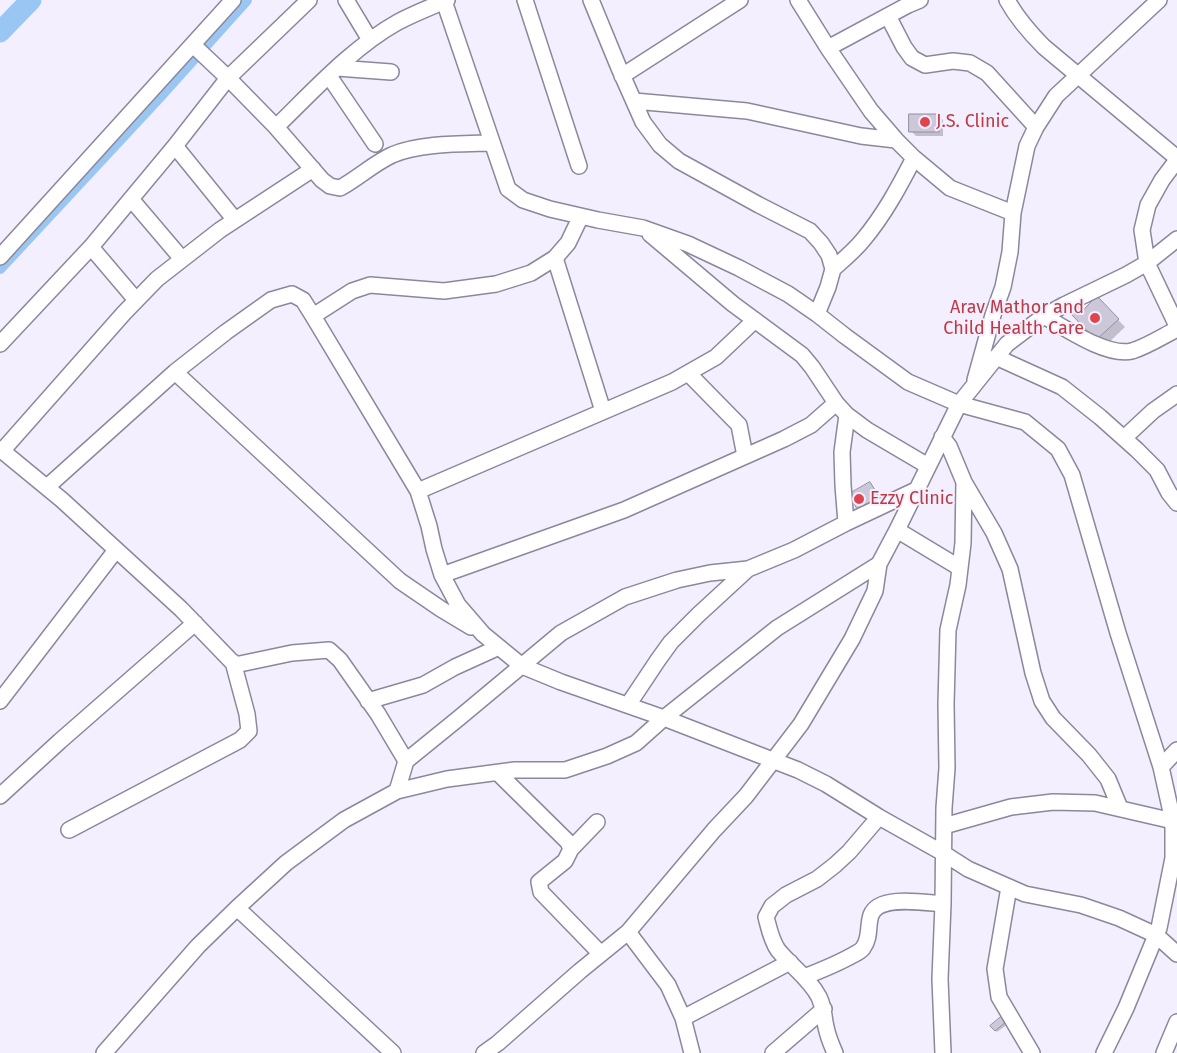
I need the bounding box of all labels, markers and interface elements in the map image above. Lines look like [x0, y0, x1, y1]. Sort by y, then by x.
place label: J.S. Clinic [936, 111, 1009, 133]
marker: J.S. Clinic [918, 115, 932, 129]
place label: Arav Mathor and Child Health Care [943, 297, 1084, 340]
marker: Arav Mathor and Child Health Care [1088, 311, 1102, 325]
place label: Ezzy Clinic [870, 488, 953, 510]
marker: Ezzy Clinic [852, 492, 866, 506]

